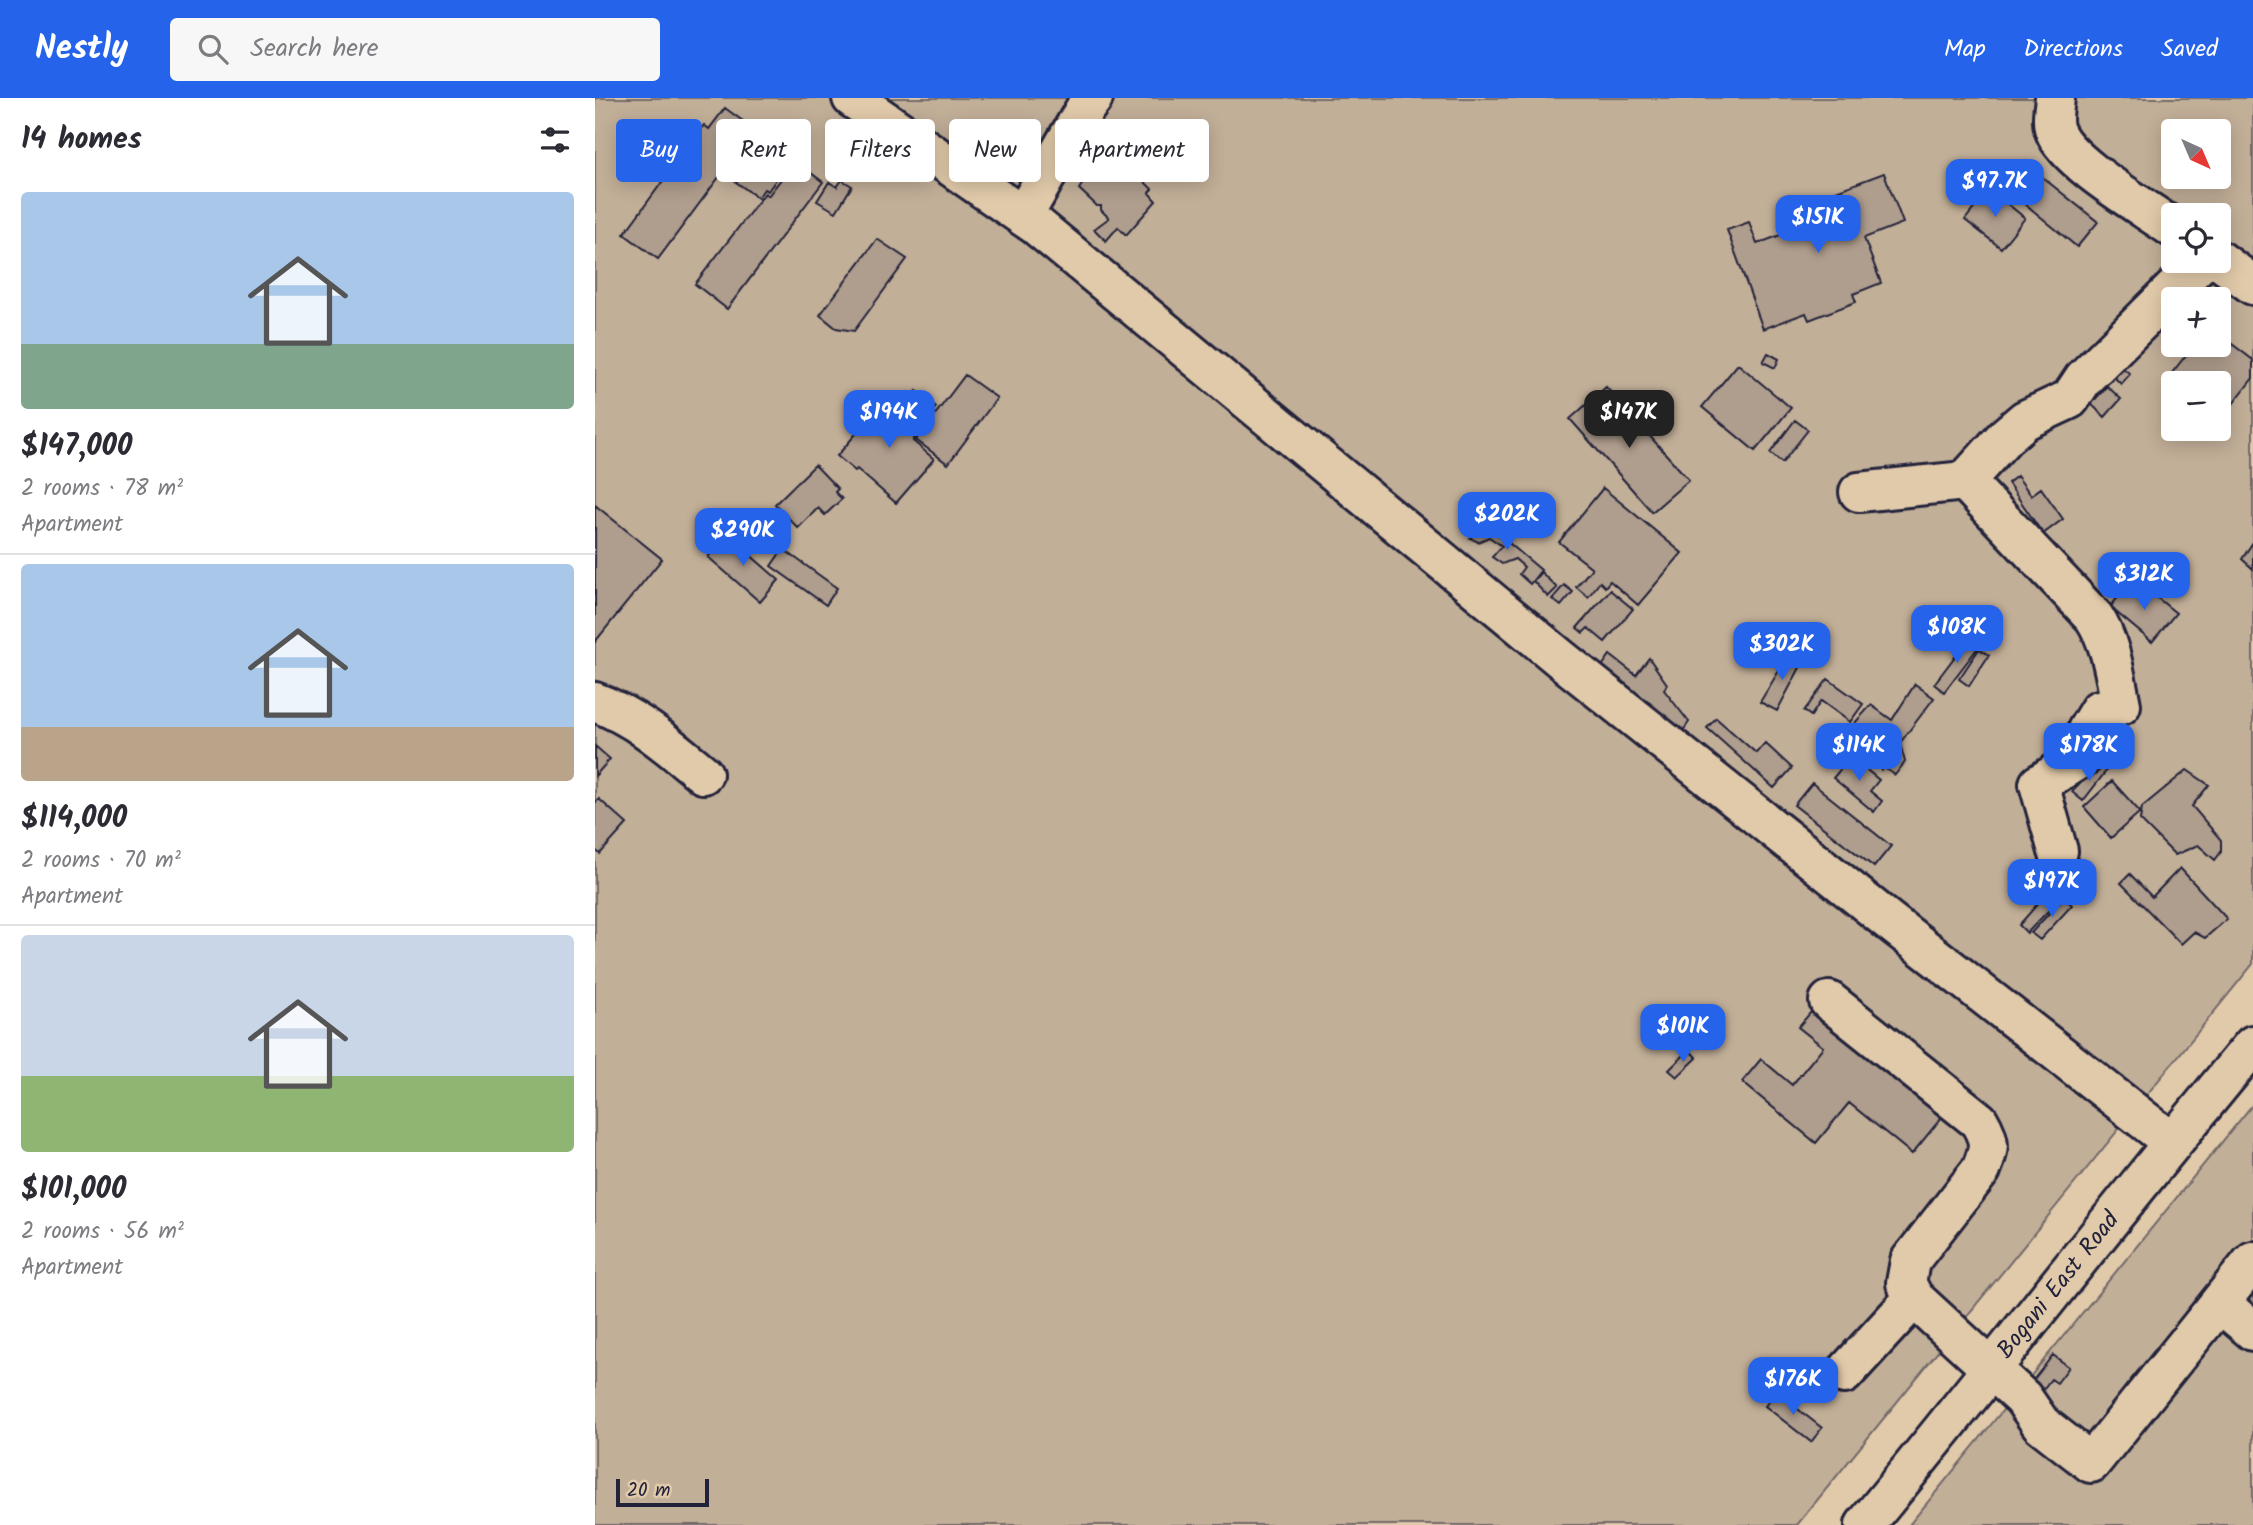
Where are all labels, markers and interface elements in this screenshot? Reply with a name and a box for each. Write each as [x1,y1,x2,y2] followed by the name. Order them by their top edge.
[170,18,660,81] search box
[35,23,128,76] text: Nestly
[250,28,378,70] text: Search here
[194,30,232,68] icon: search
[1944,30,1986,69] text: Map
[2024,30,2123,69] text: Directions
[2161,30,2218,69] text: Saved
[21,116,142,164] text: 14 homes
[616,119,702,182] chip: Buy
[716,119,811,182] chip: Rent
[825,119,935,182] chip: Filters
[949,119,1041,182] chip: New
[1055,119,1209,182] chip: Apartment
[2161,119,2231,189] north arrow
[2161,119,2231,441] map controls
[536,121,574,159] icon: filters
[1938,159,2052,219] pin: $97.7K
[1962,164,2028,200] text: $97.7K
[1769,195,1867,255] pin: $151K
[1792,200,1845,236] text: $151K
[2161,203,2231,273] button: locate
[235,238,361,364] icon: home
[2161,287,2231,357] button: +
[2161,371,2231,441] button: −
[840,390,938,450] pin: $194K
[1580,390,1678,450] pin: $147K
[860,395,918,431] text: $194K
[1600,395,1658,431] text: $147K
[21,423,132,471] text: $147,000
[21,471,183,507] text: 2 rooms · 78 m²
[1458,492,1556,552] pin: $202K
[1474,497,1540,533] text: $202K
[21,507,123,543] text: Apartment
[694,508,792,568] pin: $290K
[711,513,775,549] text: $290K
[2095,552,2193,612] pin: $312K
[2114,557,2174,593] text: $312K
[1908,606,2006,665] pin: $108K
[235,610,361,736] icon: home
[1927,610,1987,646] text: $108K
[1733,622,1831,682] pin: $302K
[1749,627,1815,663] text: $302K
[1810,724,1908,783] pin: $114K
[2040,724,2138,783] pin: $178K
[1832,728,1886,764] text: $114K
[2060,728,2118,764] text: $178K
[21,795,127,843] text: $114,000
[21,843,181,879] text: 2 rooms · 70 m²
[2003,860,2101,919] pin: $197K
[2024,864,2080,900] text: $197K
[21,879,123,915] text: Apartment
[235,981,361,1107] icon: home
[1634,1004,1732,1064] pin: $101K
[1656,1009,1710,1045] text: $101K
[21,1166,126,1214] text: $101,000
[1987,1202,2130,1368] street label: Bogani East Road
[21,1214,184,1250] text: 2 rooms · 56 m²
[21,1250,123,1286] text: Apartment
[1744,1358,1842,1417] pin: $176K
[1764,1362,1822,1398] text: $176K
[616,1476,709,1508] scale bar
[627,1476,670,1506] text: 20 m

